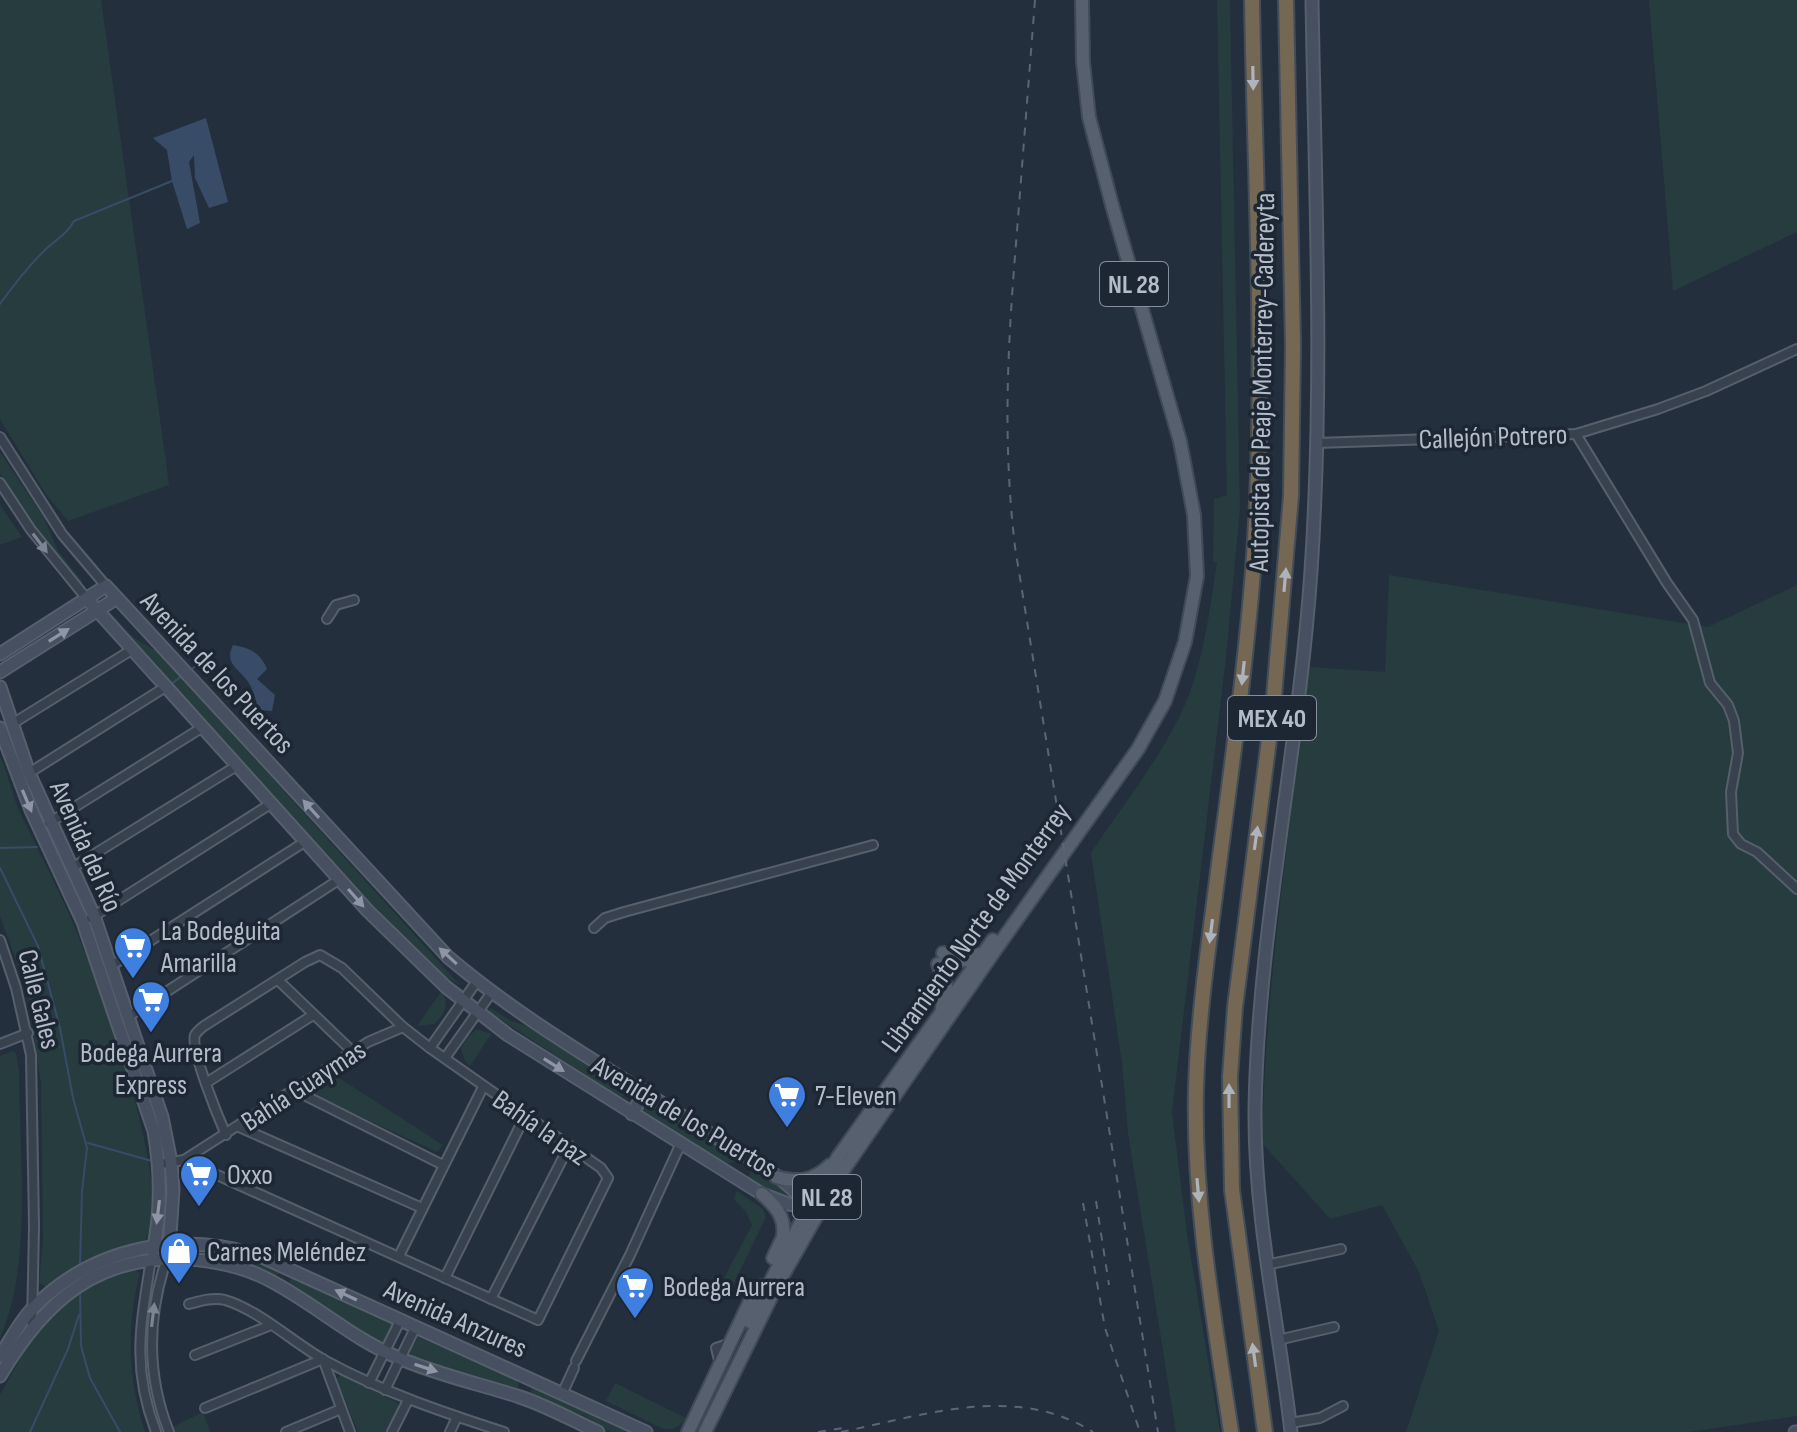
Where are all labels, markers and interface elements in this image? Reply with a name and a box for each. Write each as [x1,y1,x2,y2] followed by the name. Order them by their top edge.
[1247,66,1259,91] one-way arrow
[1243,192,1282,573] street label: Autopista de Peaje Monterrey-Cadereyta
[1100,262,1168,306] road number: NL 28
[1418,418,1568,457] street label: Callejón Potrero
[32,533,48,553] one-way arrow
[1279,567,1292,592] one-way arrow
[133,584,300,761] street label: Avenida de los Puertos
[48,629,70,643] one-way arrow
[1236,661,1249,686] one-way arrow
[1228,696,1316,740] road number: MEX 40
[42,775,129,917] street label: Avenida del Río
[21,789,34,813] one-way arrow
[875,797,1078,1059] street label: Libramiento Norte de Monterrey
[303,800,321,819] one-way arrow
[1250,825,1263,850] one-way arrow
[347,888,365,907] one-way arrow
[160,915,281,980] place label: La Bodeguita Amarilla
[1204,919,1217,944] one-way arrow
[112,925,154,980] supermarket icon: La Bodeguita Amarilla
[10,946,67,1052] street label: Calle Gales
[439,948,458,966] one-way arrow
[130,979,172,1034] supermarket icon: Bodega Aurrera Express
[235,1034,372,1139] street label: Bahía Guaymas
[80,1037,222,1102] place label: Bodega Aurrera Express
[585,1049,783,1185] street label: Avenida de los Puertos
[544,1057,565,1072] one-way arrow
[766,1074,808,1129] supermarket icon: 7-Eleven
[815,1080,897,1113] place label: 7-Eleven
[1223,1083,1236,1108] one-way arrow
[486,1084,594,1173] street label: Bahía la paz
[178,1153,220,1208] supermarket icon: Oxxo
[227,1159,273,1192] place label: Oxxo
[793,1175,861,1219] road number: NL 28
[1192,1178,1205,1203] one-way arrow
[152,1200,165,1225] one-way arrow
[158,1230,200,1285] shop icon: Carnes Meléndez
[207,1236,366,1269] place label: Carnes Meléndez
[614,1265,656,1320] supermarket icon: Bodega Aurrera
[663,1271,805,1304] place label: Bodega Aurrera
[378,1273,532,1366] street label: Avenida Anzures
[334,1288,357,1302] one-way arrow
[147,1302,160,1327] one-way arrow
[1247,1342,1260,1367] one-way arrow
[414,1362,438,1374] one-way arrow

